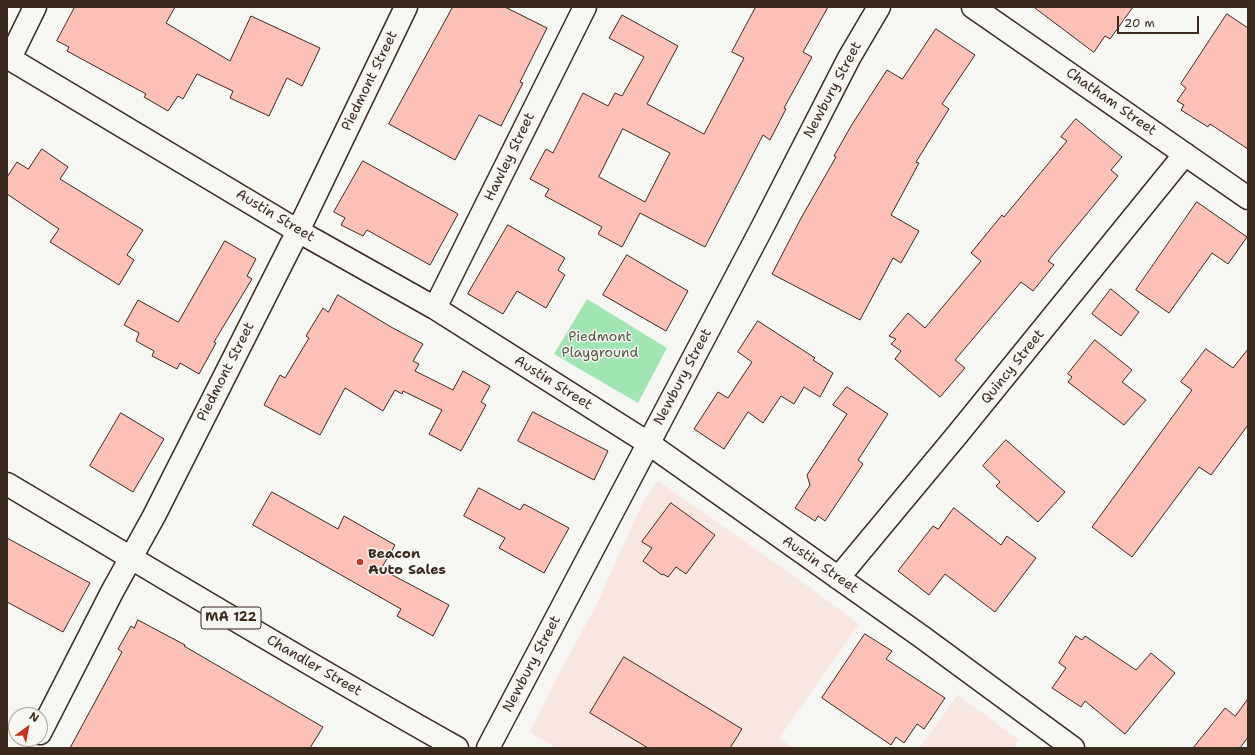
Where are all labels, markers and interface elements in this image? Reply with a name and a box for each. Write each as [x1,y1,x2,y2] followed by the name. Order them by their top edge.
[1119,8,1201,34] scale bar
[1124,15,1155,31] text: 20 m
[338,28,402,134] street label: Piedmont Street
[800,39,866,141] street label: Newbury Street
[1063,65,1159,139] street label: Chatham Street
[481,110,539,204] street label: Hawley Street
[233,186,317,246] street label: Austin Street
[194,319,258,425] street label: Piedmont Street
[650,326,716,428] street label: Newbury Street
[978,326,1048,408] street label: Quincy Street
[562,329,638,362] park label: Piedmont Playground
[511,352,595,414] street label: Austin Street
[779,533,861,597] street label: Austin Street
[368,546,446,578] place label: Beacon Auto Sales
[355,557,365,567] marker: Beacon Auto Sales
[201,607,261,629] road number: MA 122
[499,613,565,715] street label: Newbury Street
[263,632,365,700] street label: Chandler Street
[8,707,48,747] north arrow
[26,709,42,726] text: N

